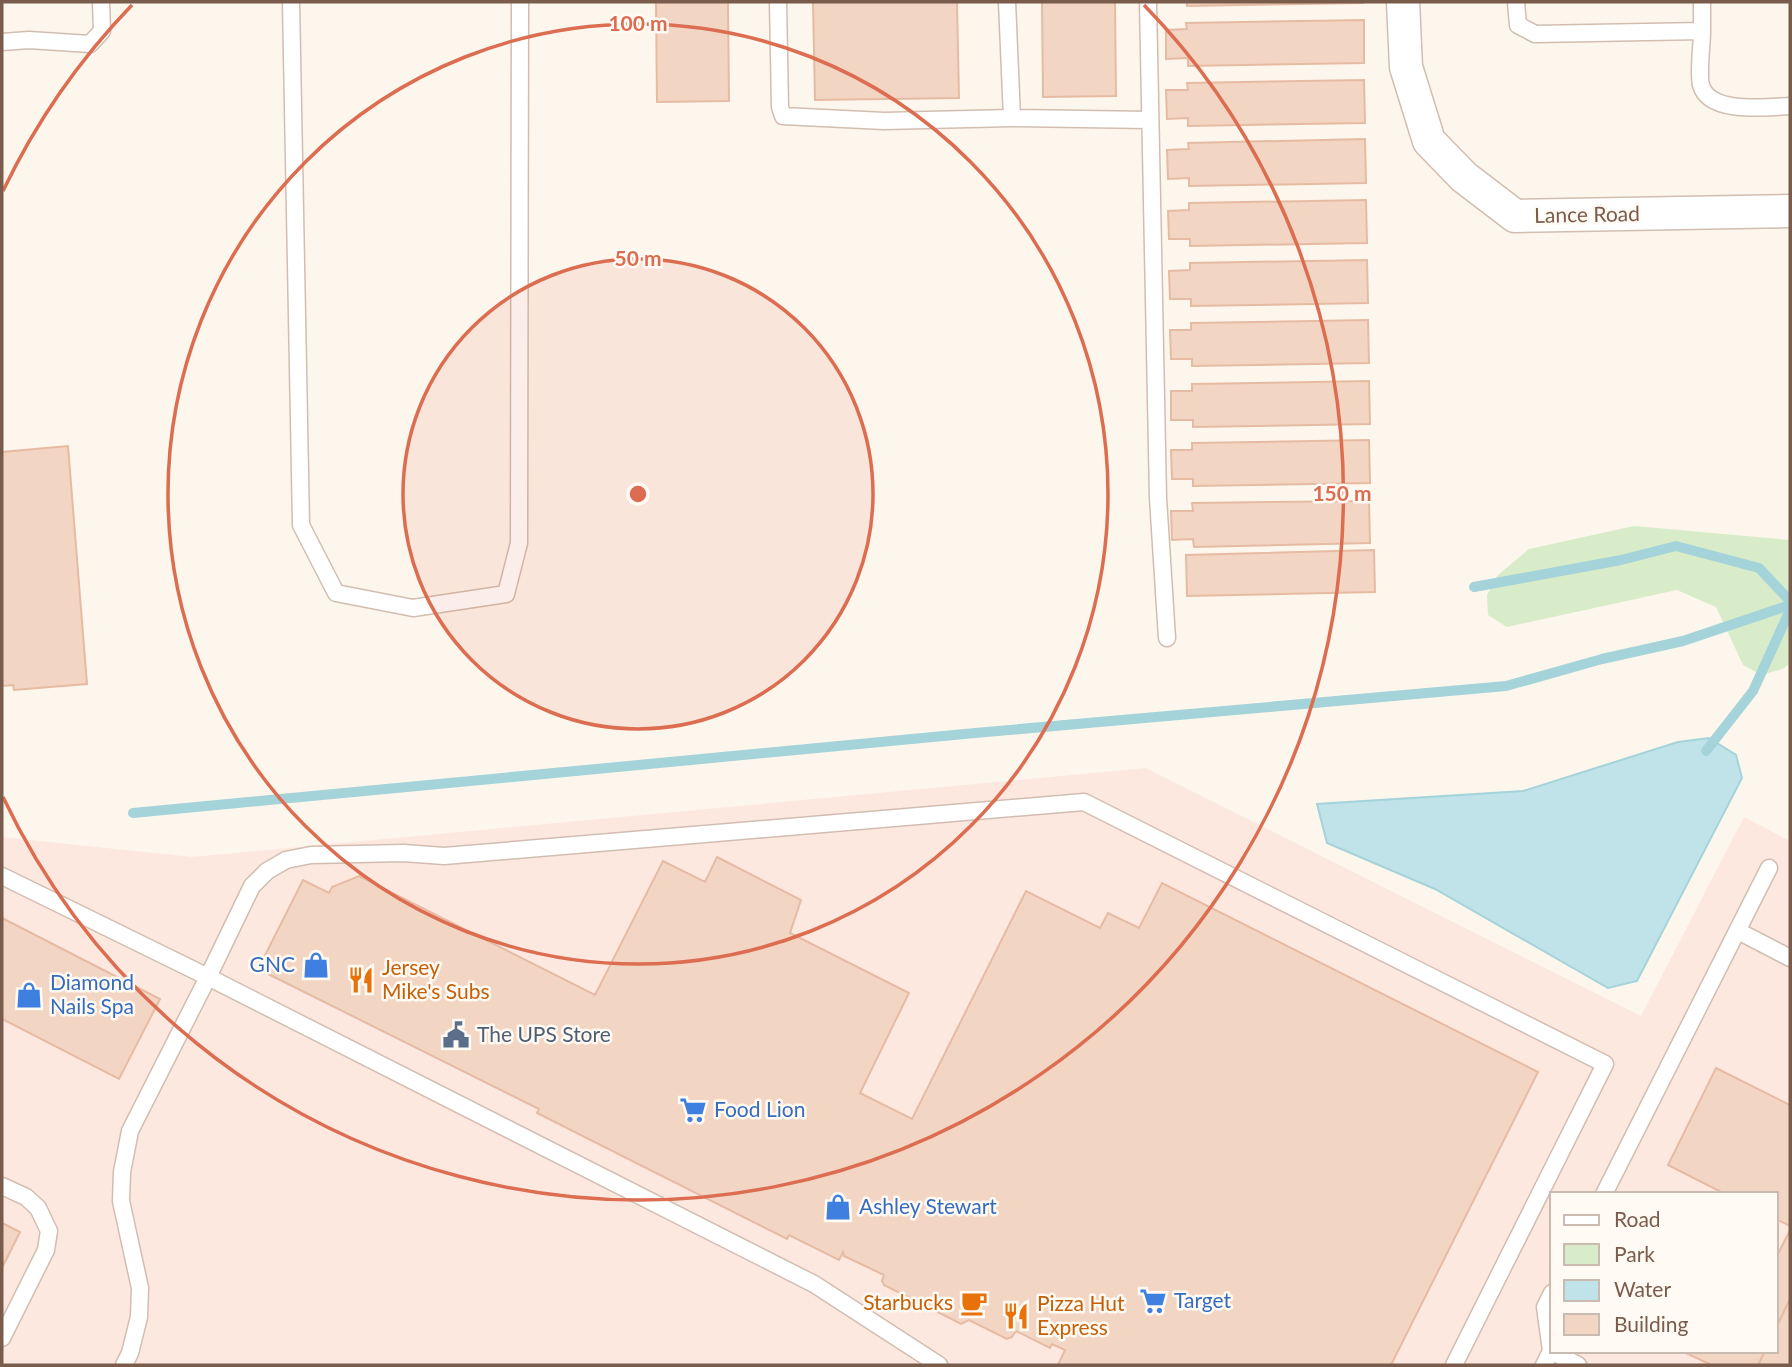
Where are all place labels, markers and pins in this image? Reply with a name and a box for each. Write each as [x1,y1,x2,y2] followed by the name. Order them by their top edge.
[626,482,650,506] centre of rings
[301,950,331,980] shop icon: GNC
[250,951,295,976] place label: GNC
[382,954,490,1003] place label: Jersey Mike's Subs
[346,965,376,995] restaurant icon: Jersey Mike's Subs
[50,969,134,1018] place label: Diamond Nails Spa
[14,980,44,1010] shop icon: Diamond Nails Spa
[441,1020,471,1050] public building icon: The UPS Store
[477,1021,611,1046] place label: The UPS Store
[678,1095,708,1125] supermarket icon: Food Lion
[714,1096,805,1121] place label: Food Lion
[823,1192,853,1222] shop icon: Ashley Stewart
[859,1193,997,1218] place label: Ashley Stewart
[1138,1286,1168,1316] supermarket icon: Target
[1174,1287,1232,1312] place label: Target
[959,1288,989,1318] cafe icon: Starbucks
[863,1289,953,1314] place label: Starbucks
[1037,1290,1125,1339] place label: Pizza Hut Express
[1001,1301,1031,1331] restaurant icon: Pizza Hut Express

